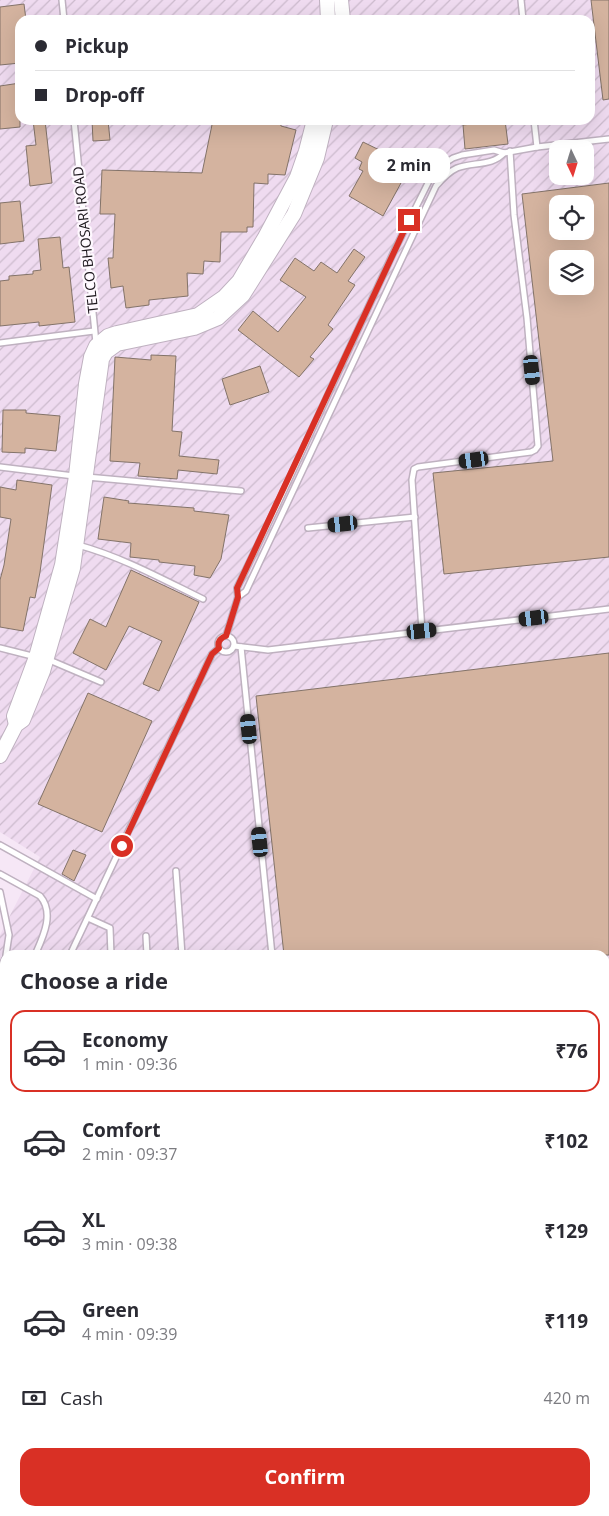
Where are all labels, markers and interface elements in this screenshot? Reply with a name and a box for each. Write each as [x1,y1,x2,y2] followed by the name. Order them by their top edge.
[65,33,129,59] text: Pickup
[65,82,144,108] text: Drop-off
[549,140,594,185] north arrow
[549,140,594,295] map controls
[368,148,450,182] callout: 2 min
[387,154,431,176] text: 2 min
[68,166,102,314] street label: TELCO BHOSARI ROAD
[549,195,594,240] button: locate
[398,209,420,231] route end
[549,250,594,295] button: layers
[522,354,541,386] car
[458,450,489,470] car
[327,515,358,533] car
[518,609,549,627] car
[406,622,437,640] car
[239,713,258,745] car
[250,826,269,858] car
[111,835,133,857] route start
[20,965,168,995] text: Choose a ride
[82,1027,168,1053] text: Economy
[22,1029,67,1074] icon: car
[555,1038,588,1064] text: ₹76
[82,1053,177,1075] text: 1 min · 09:36
[82,1117,161,1143] text: Comfort
[22,1119,67,1164] icon: car
[545,1128,588,1154] text: ₹102
[82,1143,177,1165] text: 2 min · 09:37
[82,1207,105,1233] text: XL
[22,1209,67,1254] icon: car
[545,1218,588,1244] text: ₹129
[82,1233,177,1255] text: 3 min · 09:38
[82,1297,139,1323] text: Green
[22,1299,67,1344] icon: car
[545,1308,588,1334] text: ₹119
[82,1323,177,1345] text: 4 min · 09:39
[20,1384,48,1412] icon: cash
[60,1385,103,1411] text: Cash
[544,1387,590,1409] text: 420 m
[20,1448,590,1506] button: Confirm

